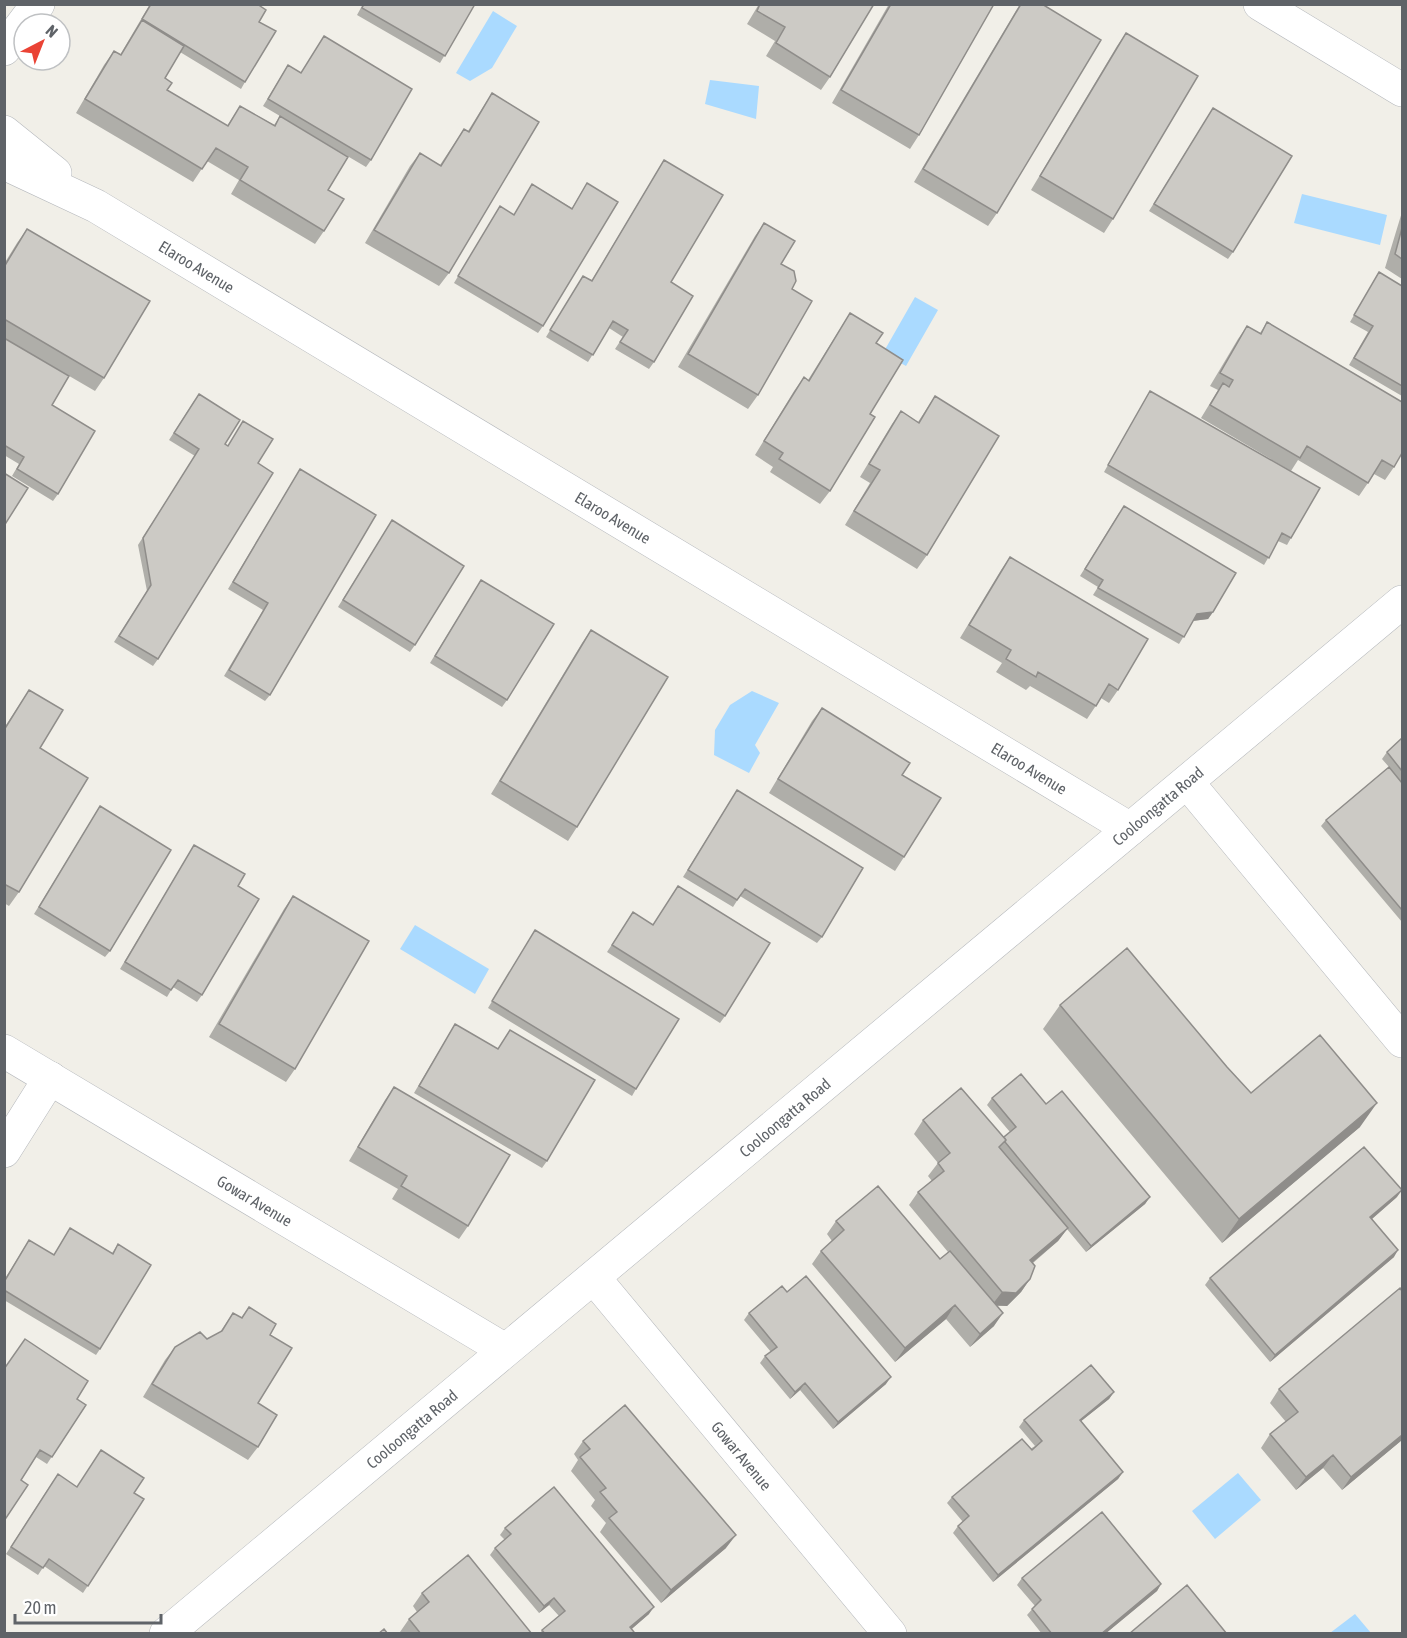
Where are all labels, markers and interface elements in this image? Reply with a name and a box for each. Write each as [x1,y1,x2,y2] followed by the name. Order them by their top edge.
[12,12,72,72] north arrow
[43,21,62,41] text: N
[156,237,238,296] street label: Elaroo Avenue
[572,488,654,547] street label: Elaroo Avenue
[988,739,1070,798] street label: Elaroo Avenue
[1109,763,1207,849] street label: Cooloongatta Road
[736,1074,834,1160] street label: Cooloongatta Road
[214,1171,295,1230] street label: Gowar Avenue
[363,1386,461,1472] street label: Cooloongatta Road
[708,1418,775,1494] street label: Gowar Avenue
[15,1587,160,1625] scale bar
[24,1597,56,1618] text: 20 m

